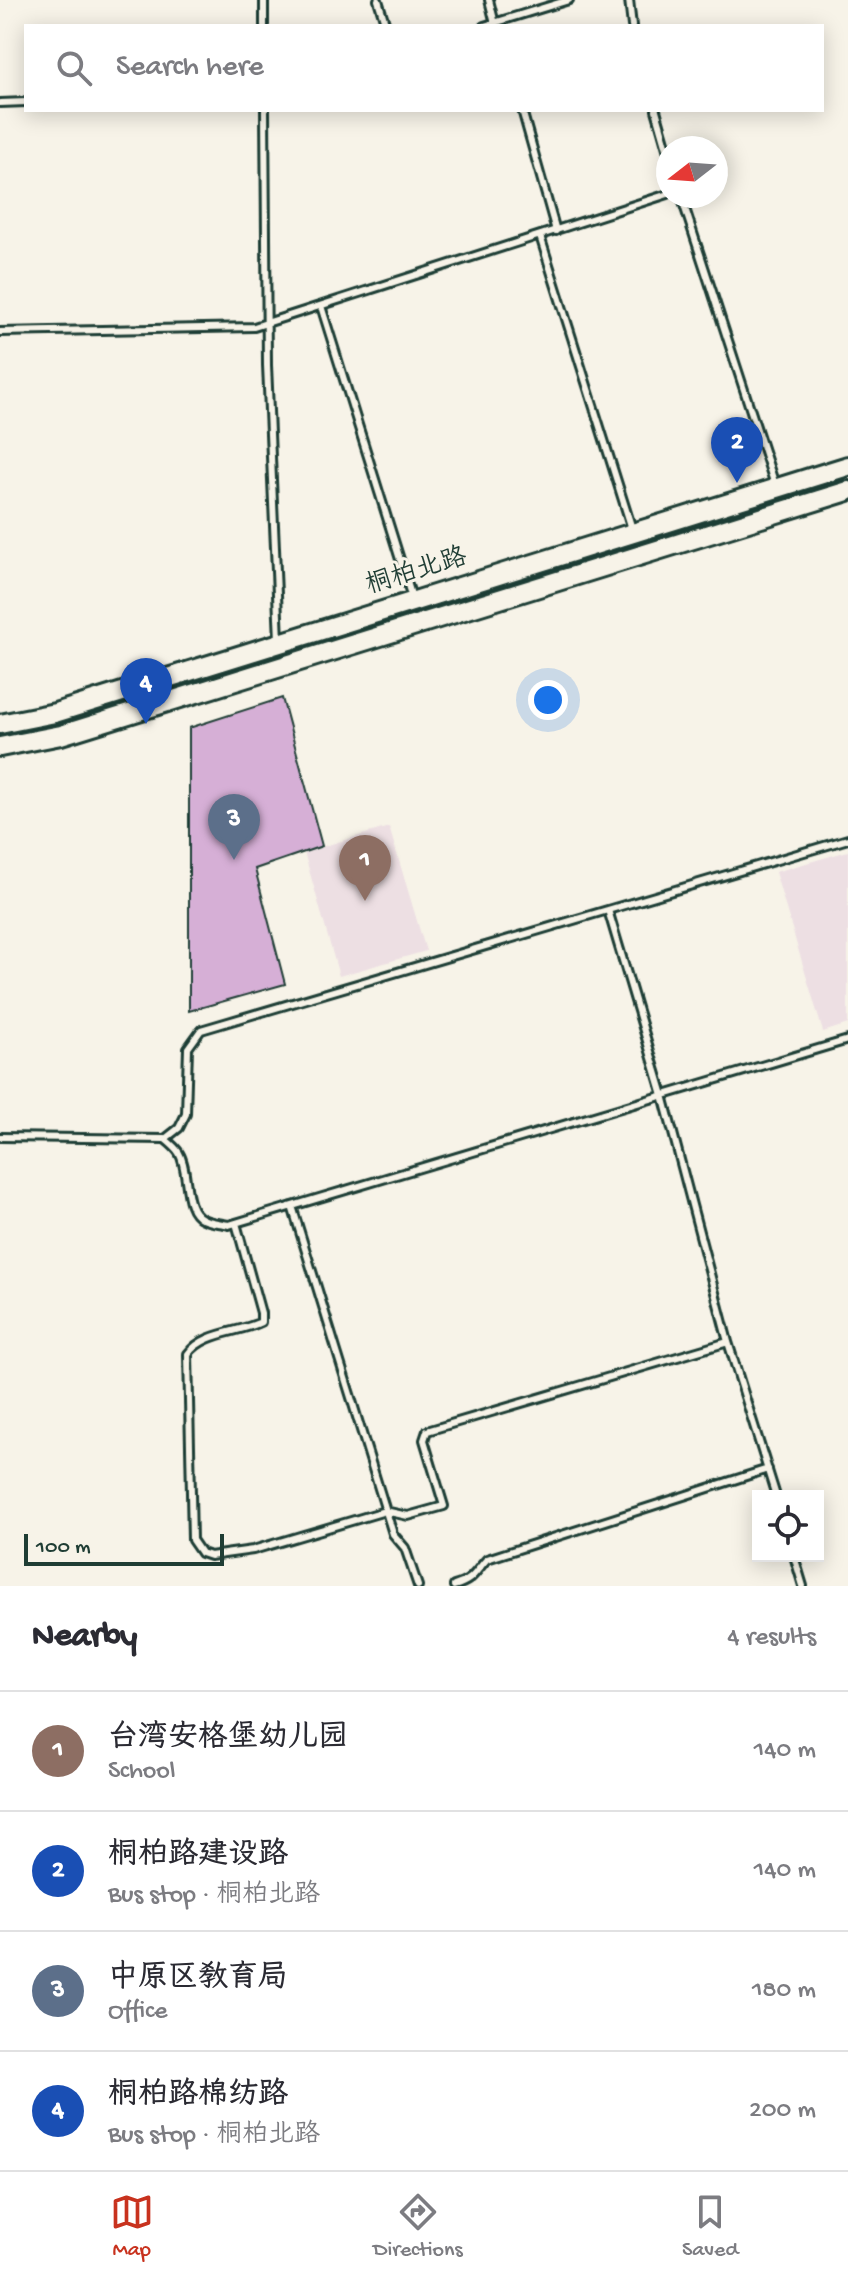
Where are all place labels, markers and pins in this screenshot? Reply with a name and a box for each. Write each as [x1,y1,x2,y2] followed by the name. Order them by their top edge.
[711,417,763,483] pin: 2
[120,658,172,724] pin: 4
[208,794,260,860] pin: 3
[339,835,391,901] pin: 1

